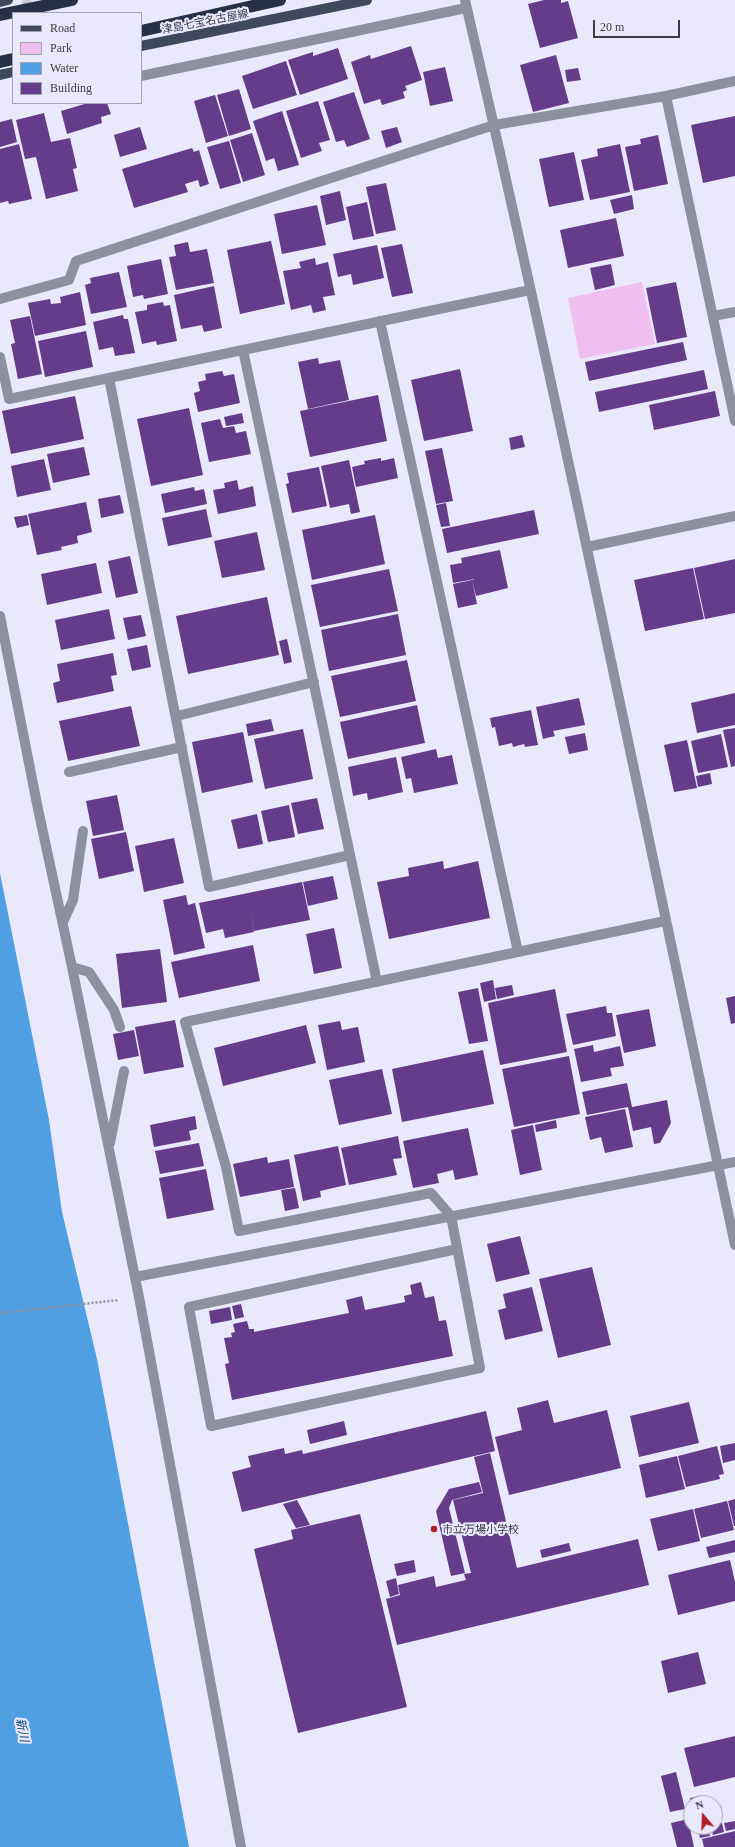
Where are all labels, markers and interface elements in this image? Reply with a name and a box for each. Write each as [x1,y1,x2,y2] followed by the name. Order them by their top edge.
[161,6,249,36] street label: 津島七宝名古屋線
[12,12,142,104] legend
[595,12,682,38] scale bar
[600,20,624,34] text: 20 m
[50,21,75,35] text: Road
[50,41,72,55] text: Park
[50,61,78,75] text: Water
[50,81,92,95] text: Building
[442,1522,519,1536] place label: 市立万場小学校
[429,1524,439,1534] marker: 市立万場小学校
[14,1717,32,1743] water label: 新川
[683,1795,723,1835] north arrow
[694,1798,705,1812] text: N

